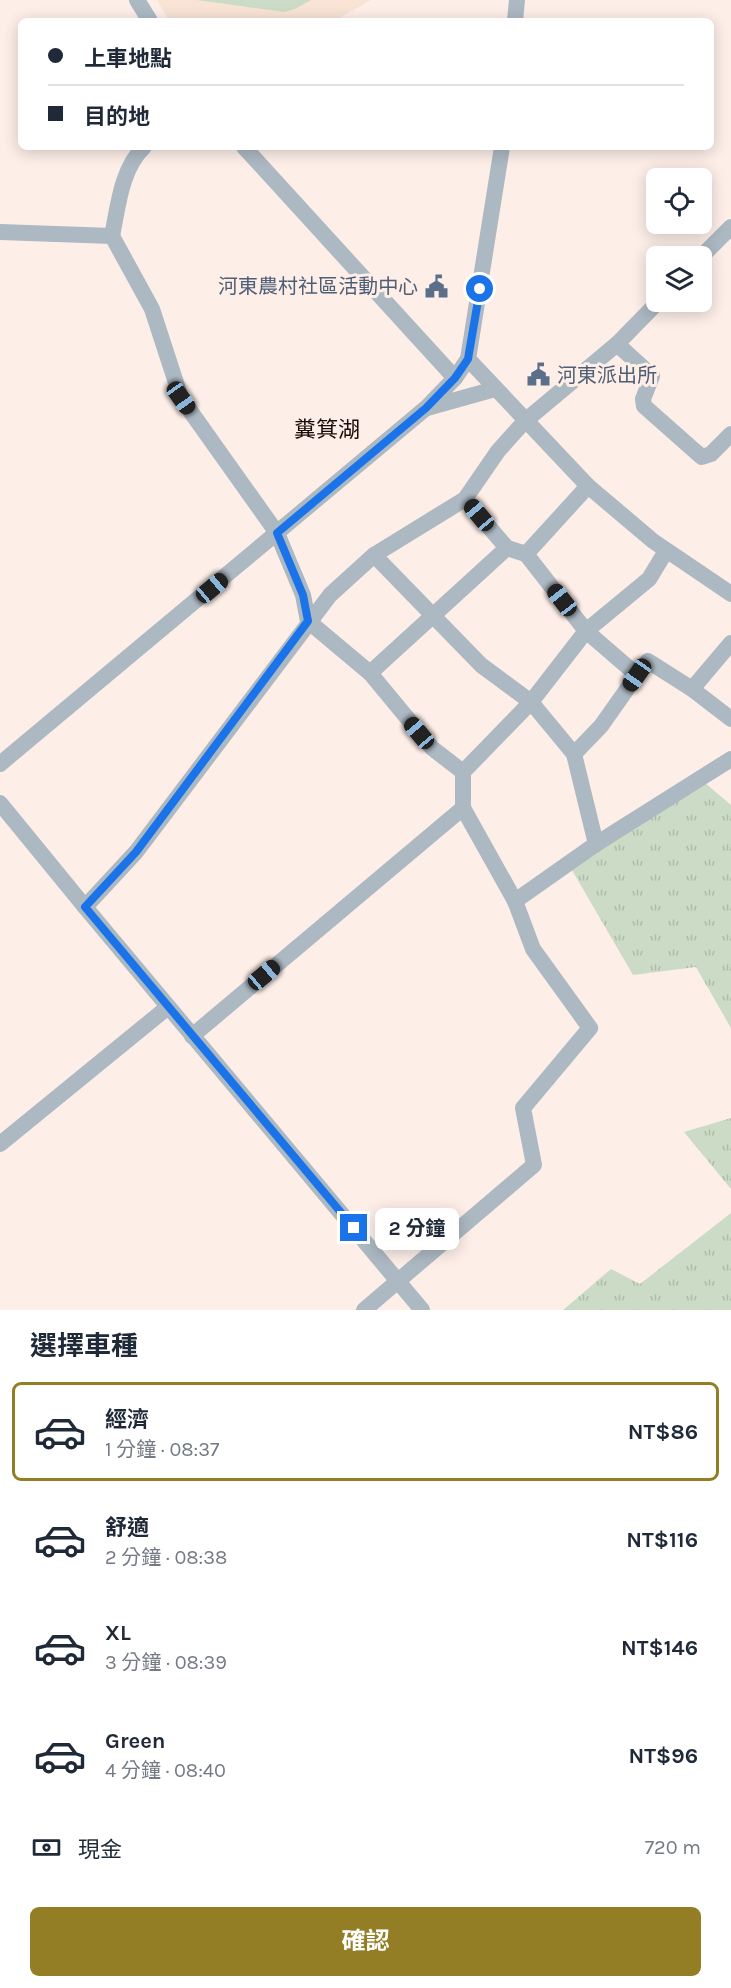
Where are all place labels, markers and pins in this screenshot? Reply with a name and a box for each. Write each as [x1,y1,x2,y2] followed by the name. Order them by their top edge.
[423,273,449,299] public building icon: 河東農村社區活動中心
[218,275,418,298] place label: 河東農村社區活動中心
[526,362,552,388] public building icon: 河東派出所
[557,364,657,387] place label: 河東派出所

